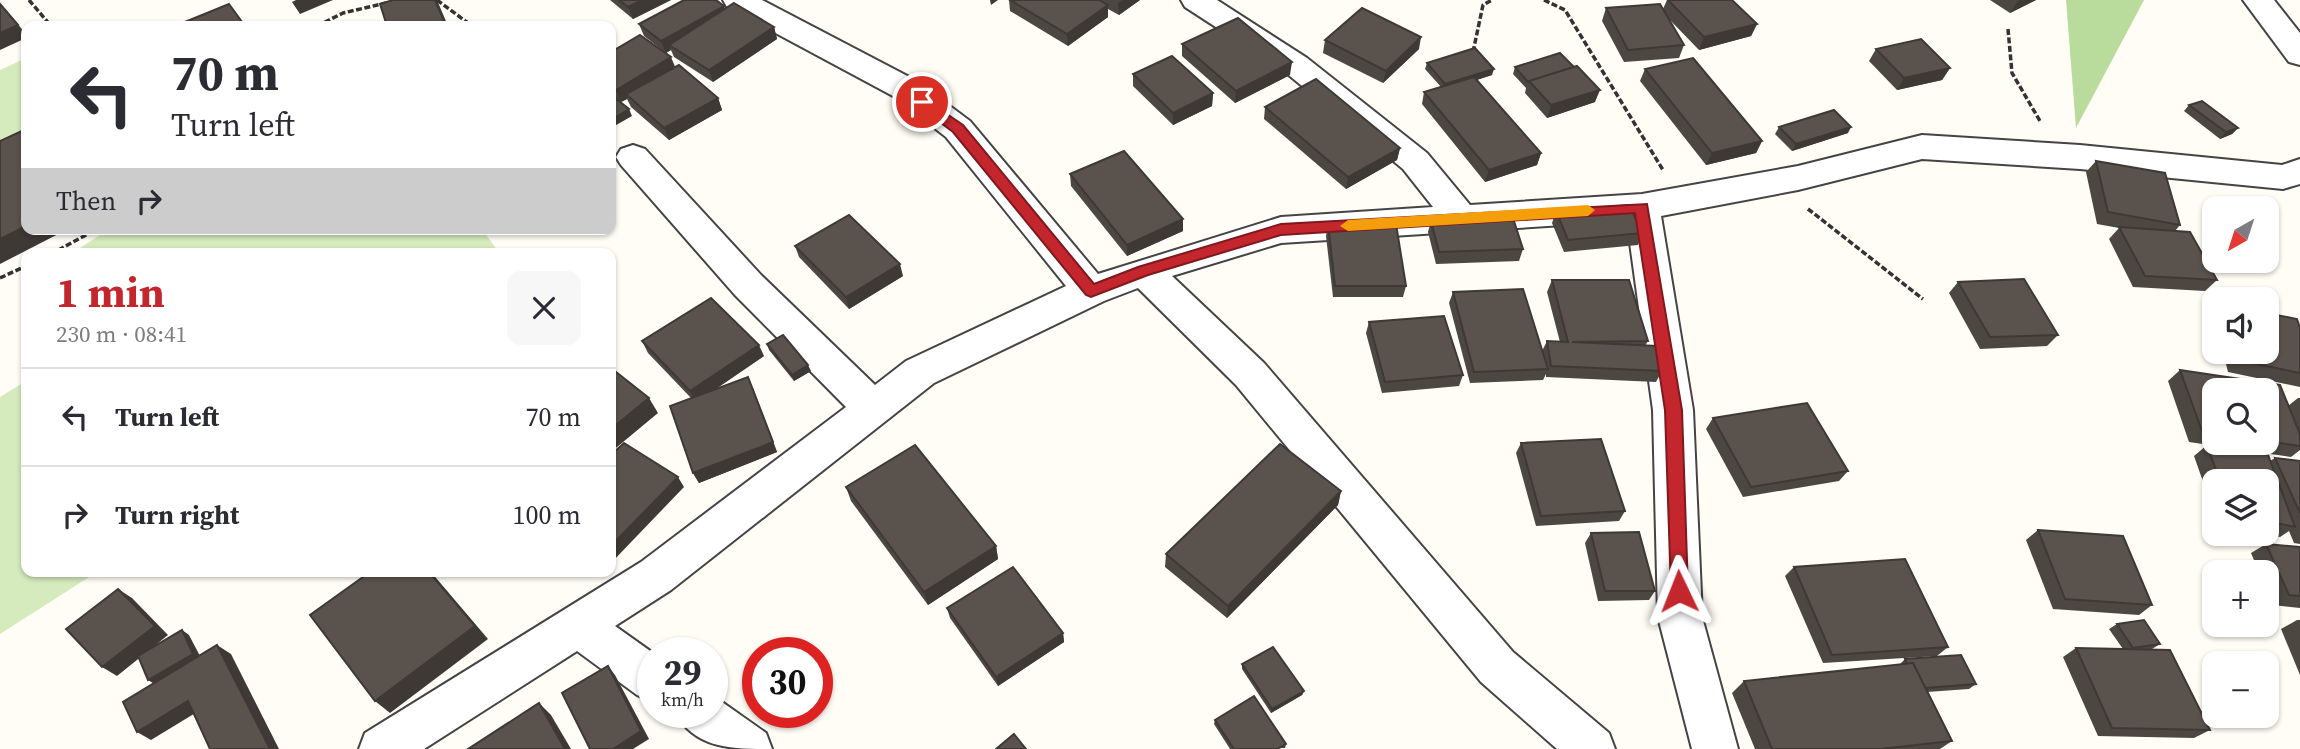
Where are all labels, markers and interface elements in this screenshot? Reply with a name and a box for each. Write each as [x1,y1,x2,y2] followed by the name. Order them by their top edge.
[171,39,279,106] text: 70 m
[56,49,147,140] icon: left
[892,72,952,132] pin
[903,83,941,121] icon: arrive
[171,103,295,147] text: Turn left
[130,182,168,220] icon: right
[56,183,116,219] text: Then
[2202,196,2278,273] north arrow
[2202,196,2279,728] map controls
[56,263,165,321] text: 1 min
[507,271,581,345] button: close
[2202,287,2279,364] button: sound
[56,318,187,350] text: 230 m · 08:41
[2202,378,2279,455] button: search
[56,398,94,436] icon: left
[115,399,219,435] text: Turn left
[526,399,581,435] text: 70 m
[2202,469,2279,546] button: layers
[56,496,94,534] icon: right
[115,497,239,533] text: Turn right
[513,497,581,533] text: 100 m
[1642,554,1716,628] position arrow
[2202,560,2279,637] button: +
[742,637,833,728] speed limit sign: 30
[664,649,701,697] text: 29
[2202,651,2279,728] button: −
[661,687,704,712] text: km/h

